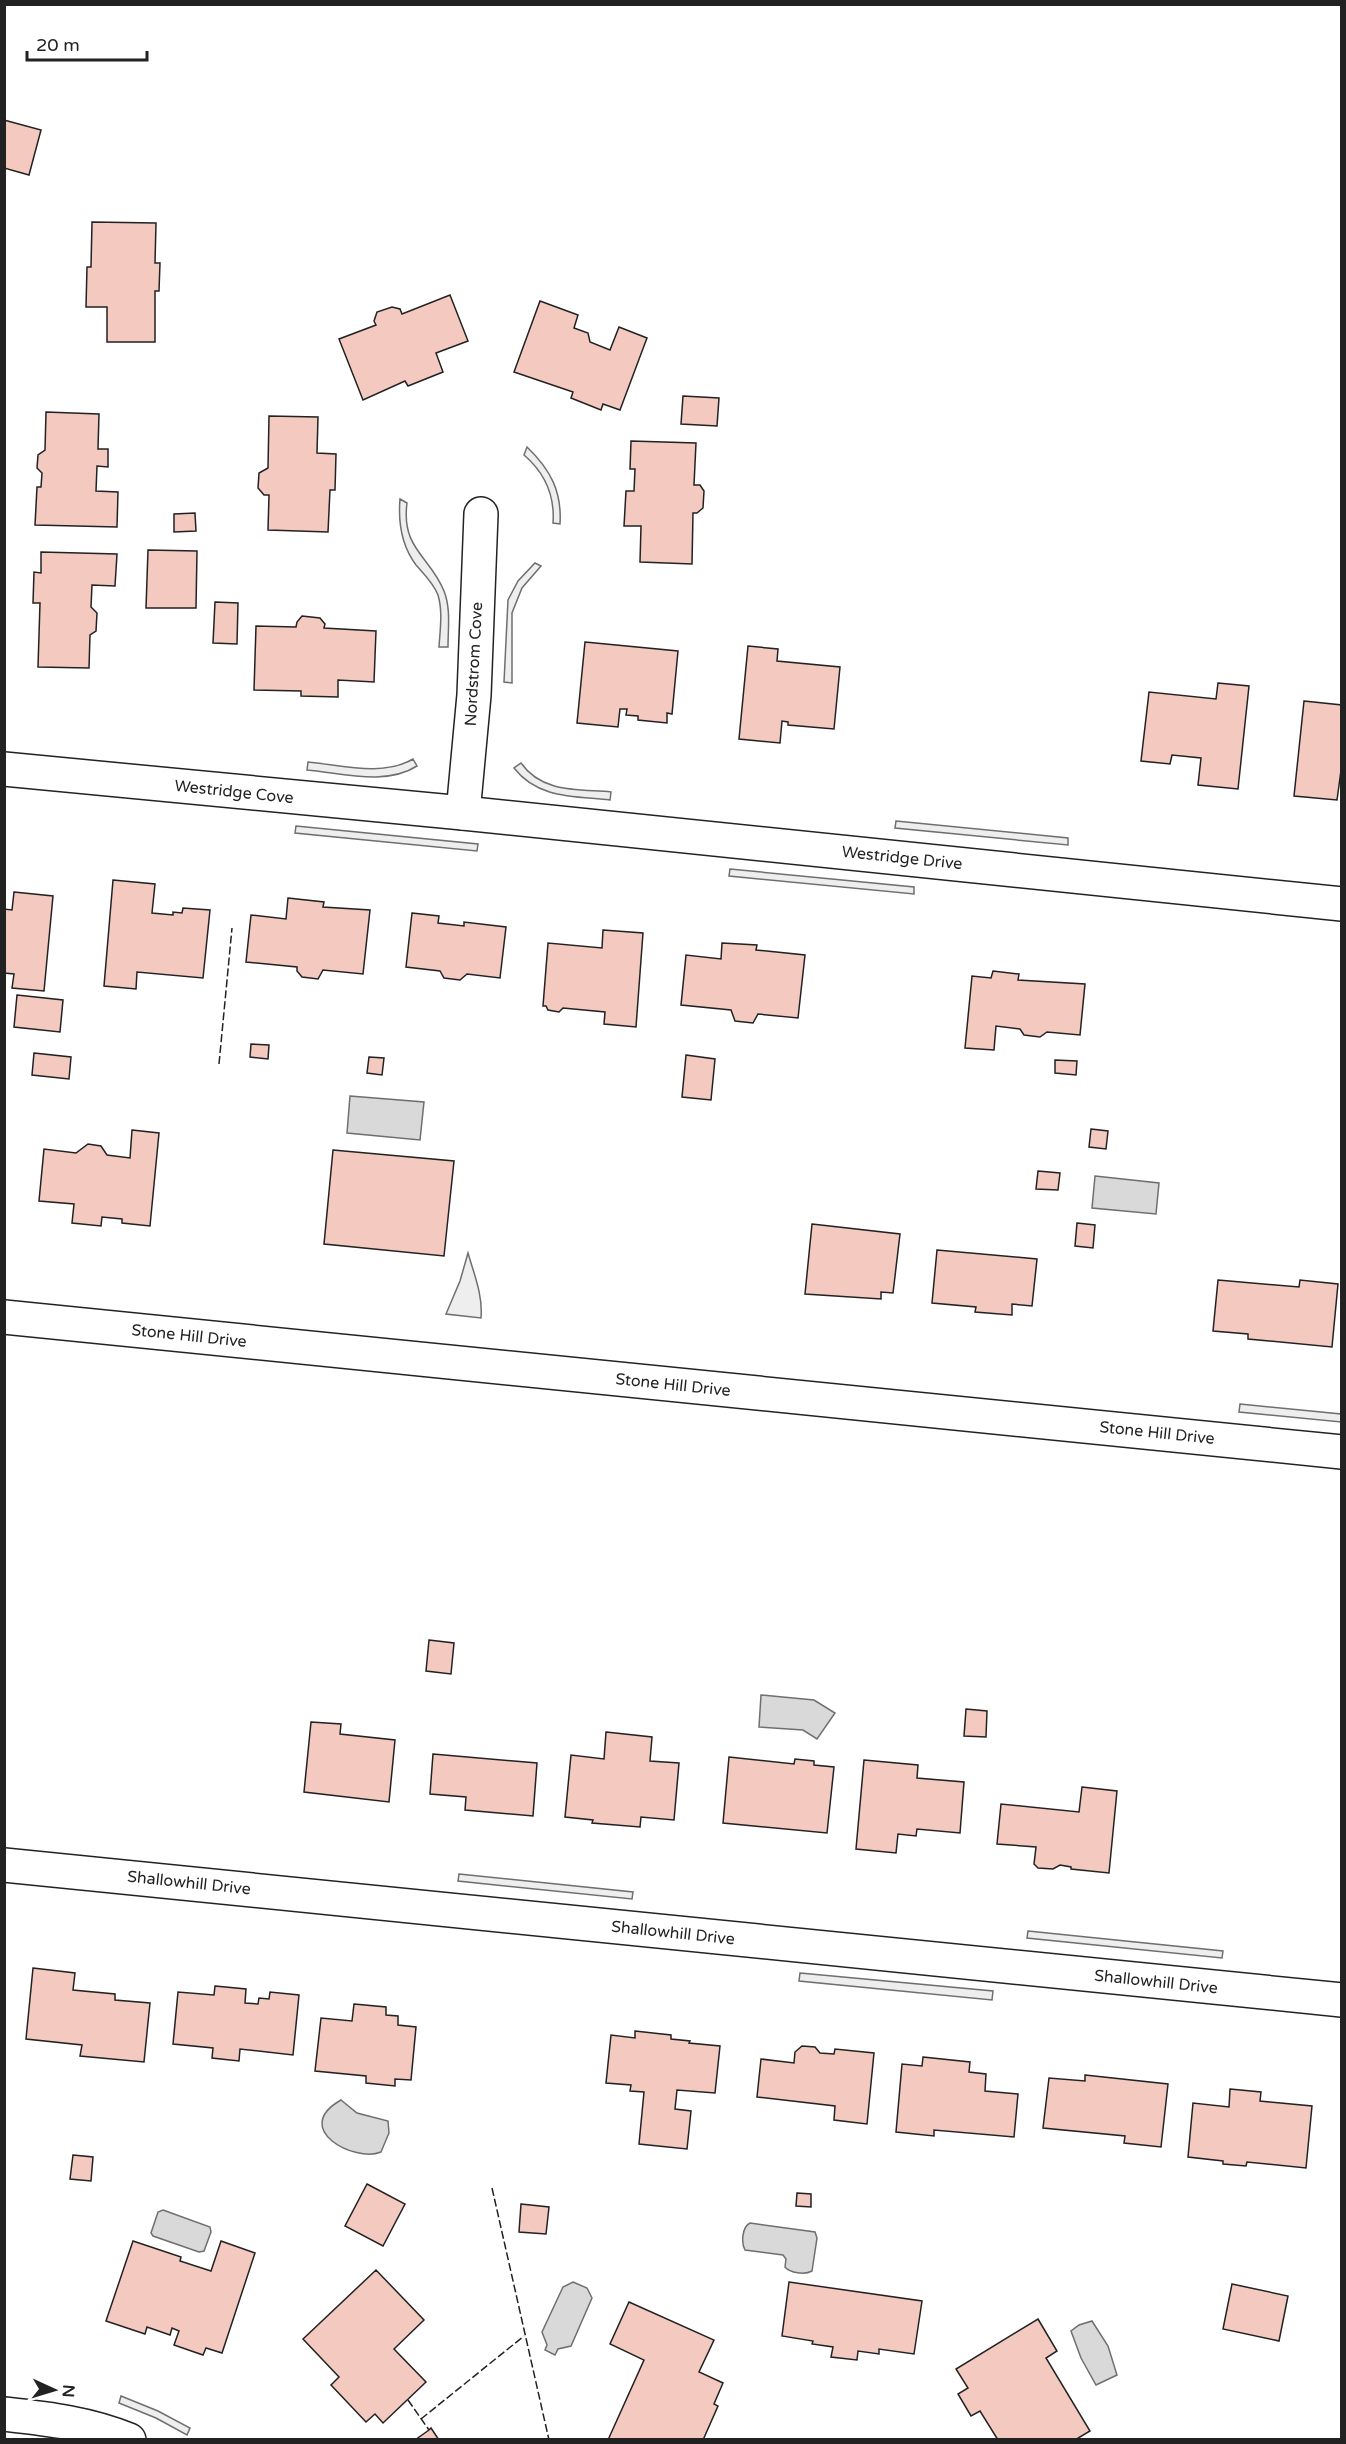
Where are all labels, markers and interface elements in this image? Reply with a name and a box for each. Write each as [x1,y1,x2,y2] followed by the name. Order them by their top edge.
[27,24,147,62] scale bar
[36,34,80,56] text: 20 m
[461,601,487,727] street label: Nordstrom Cove
[173,776,295,808] street label: Westridge Cove
[841,842,963,874] street label: Westridge Drive
[130,1320,248,1352] street label: Stone Hill Drive
[614,1369,732,1401] street label: Stone Hill Drive
[1098,1417,1216,1449] street label: Stone Hill Drive
[126,1867,252,1899] street label: Shallowhill Drive
[610,1917,736,1949] street label: Shallowhill Drive
[1093,1966,1219,1998] street label: Shallowhill Drive
[24,2360,84,2420] north arrow
[58,2384,78,2398] text: N

